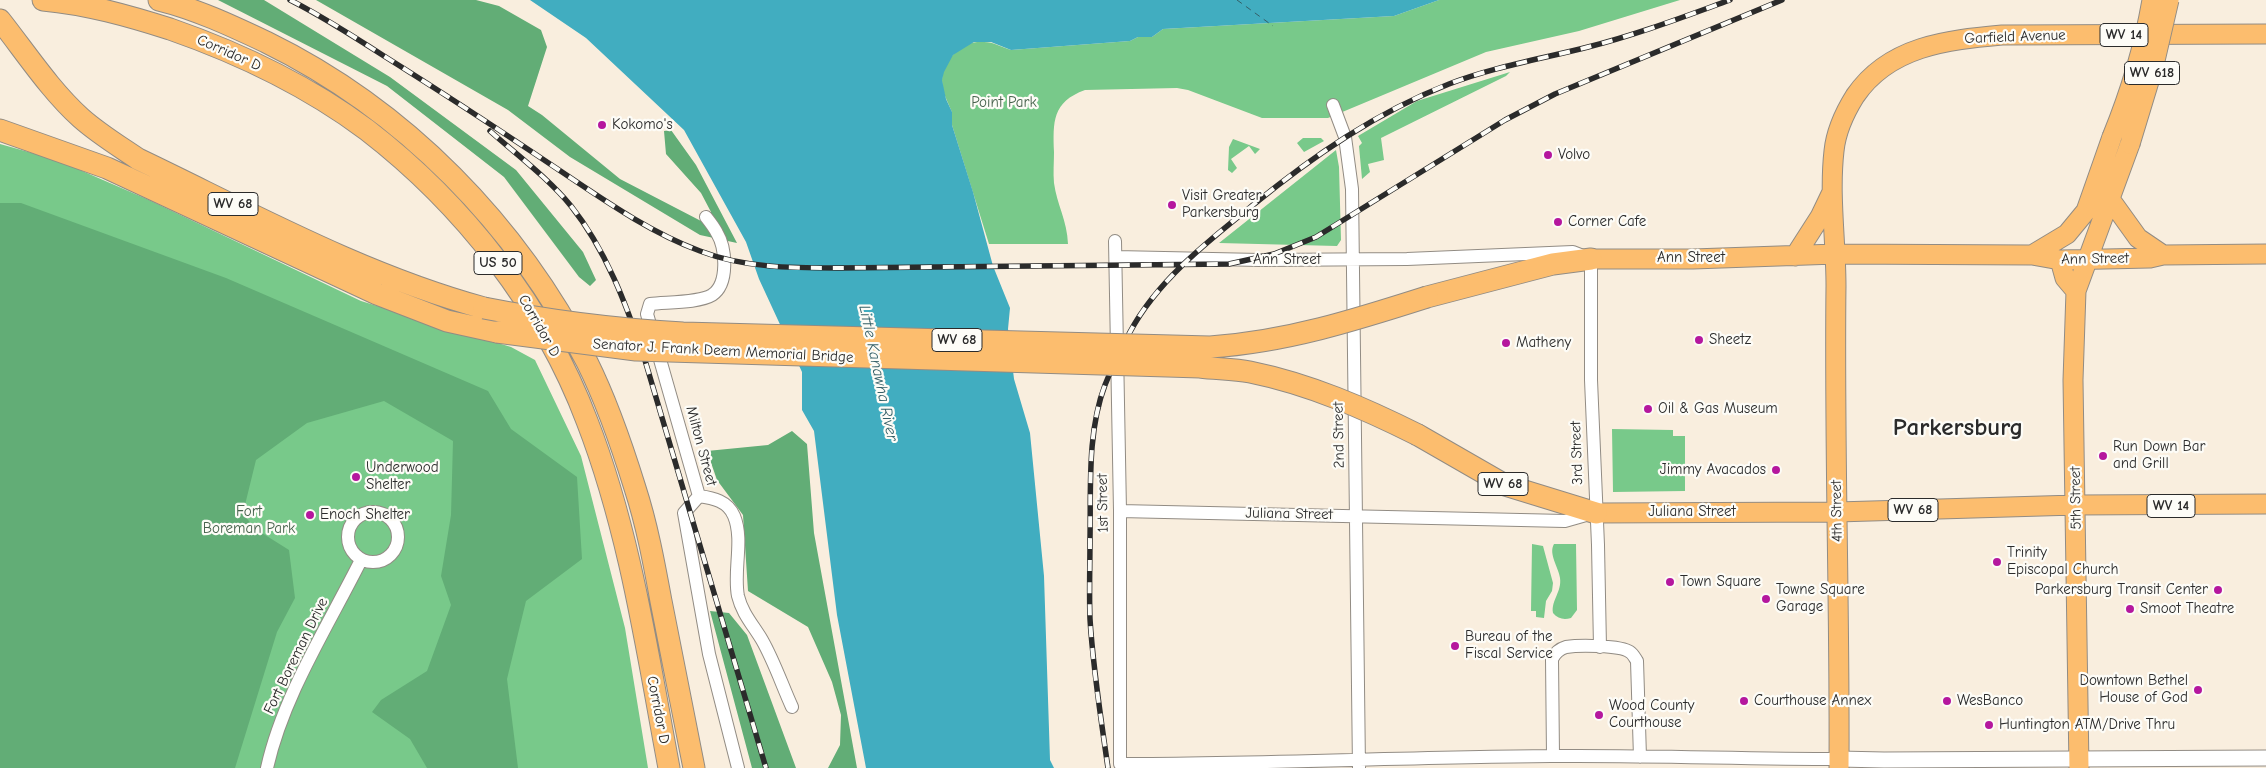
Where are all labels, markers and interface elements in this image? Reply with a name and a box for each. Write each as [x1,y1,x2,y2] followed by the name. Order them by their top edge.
[2100,24,2148,46] road number: WV 14
[1964,26,2066,48] street label: Garfield Avenue
[194,31,264,75] street label: Corridor D
[2124,62,2180,84] road number: WV 618
[971,94,1037,112] park label: Point Park
[612,116,673,134] place label: Kokomo's
[596,119,608,131] marker: Kokomo's
[1558,146,1590,164] place label: Volvo
[1542,149,1554,161] marker: Volvo
[1182,187,1261,222] place label: Visit Greater Parkersburg
[208,192,258,215] road number: WV 68
[1166,199,1178,211] marker: Visit Greater Parkersburg
[1568,213,1646,231] place label: Corner Cafe
[1552,216,1564,228] marker: Corner Cafe
[1657,249,1725,267] street label: Ann Street
[2061,249,2129,269] street label: Ann Street
[1253,251,1321,269] street label: Ann Street
[474,252,522,274] road number: US 50
[514,292,564,360] street label: Corridor D
[854,303,902,443] water label: Little Kanawha River
[932,328,982,352] road number: WV 68
[1709,331,1751,349] place label: Sheetz
[1516,334,1571,352] place label: Matheny
[1693,334,1705,346] marker: Sheetz
[592,335,854,367] street label: Senator J. Frank Deem Memorial Bridge
[1500,337,1512,349] marker: Matheny
[1658,400,1778,418] place label: Oil & Gas Museum
[1329,402,1349,468] street label: 2nd Street
[1642,403,1654,415] marker: Oil & Gas Museum
[682,404,720,488] street label: Milton Street
[1893,413,2023,443] district label: Parkersburg
[1567,421,1587,485] street label: 3rd Street
[2113,438,2205,473] place label: Run Down Bar and Grill
[2097,450,2109,462] marker: Run Down Bar and Grill
[366,459,439,494] place label: Underwood Shelter
[1660,461,1766,479] place label: Jimmy Avacados
[1770,464,1782,476] marker: Jimmy Avacados
[2066,466,2086,530] street label: 5th Street
[350,471,362,483] marker: Underwood Shelter
[1478,472,1528,496] road number: WV 68
[1093,473,1113,533] street label: 1st Street
[1827,480,1847,542] street label: 4th Street
[2147,494,2195,518] road number: WV 14
[1888,498,1938,522] road number: WV 68
[203,503,295,538] park label: Fort Boreman Park
[1648,503,1736,521] street label: Juliana Street
[1245,504,1333,524] street label: Juliana Street
[320,506,410,524] place label: Enoch Shelter
[304,509,316,521] marker: Enoch Shelter
[2007,544,2118,579] place label: Trinity Episcopal Church
[1991,556,2003,568] marker: Trinity Episcopal Church
[1680,573,1761,591] place label: Town Square
[1664,576,1676,588] marker: Town Square
[1776,581,1865,616] place label: Towne Square Garage
[2035,581,2208,599] place label: Parkersburg Transit Center
[2212,584,2224,596] marker: Parkersburg Transit Center
[1760,593,1772,605] marker: Towne Square Garage
[260,595,332,717] street label: Fort Boreman Drive
[2140,600,2234,618] place label: Smoot Theatre
[2124,603,2136,615] marker: Smoot Theatre
[1465,628,1553,663] place label: Bureau of the Fiscal Service
[1449,640,1461,652] marker: Bureau of the Fiscal Service
[2080,672,2188,707] place label: Downtown Bethel House of God
[643,675,673,745] street label: Corridor D
[2192,684,2204,696] marker: Downtown Bethel House of God
[1754,692,1871,710] place label: Courthouse Annex
[1957,692,2023,710] place label: WesBanco
[1738,695,1750,707] marker: Courthouse Annex
[1941,695,1953,707] marker: WesBanco
[1609,697,1694,732] place label: Wood County Courthouse
[1593,709,1605,721] marker: Wood County Courthouse
[1999,716,2175,734] place label: Huntington ATM/Drive Thru
[1983,719,1995,731] marker: Huntington ATM/Drive Thru

